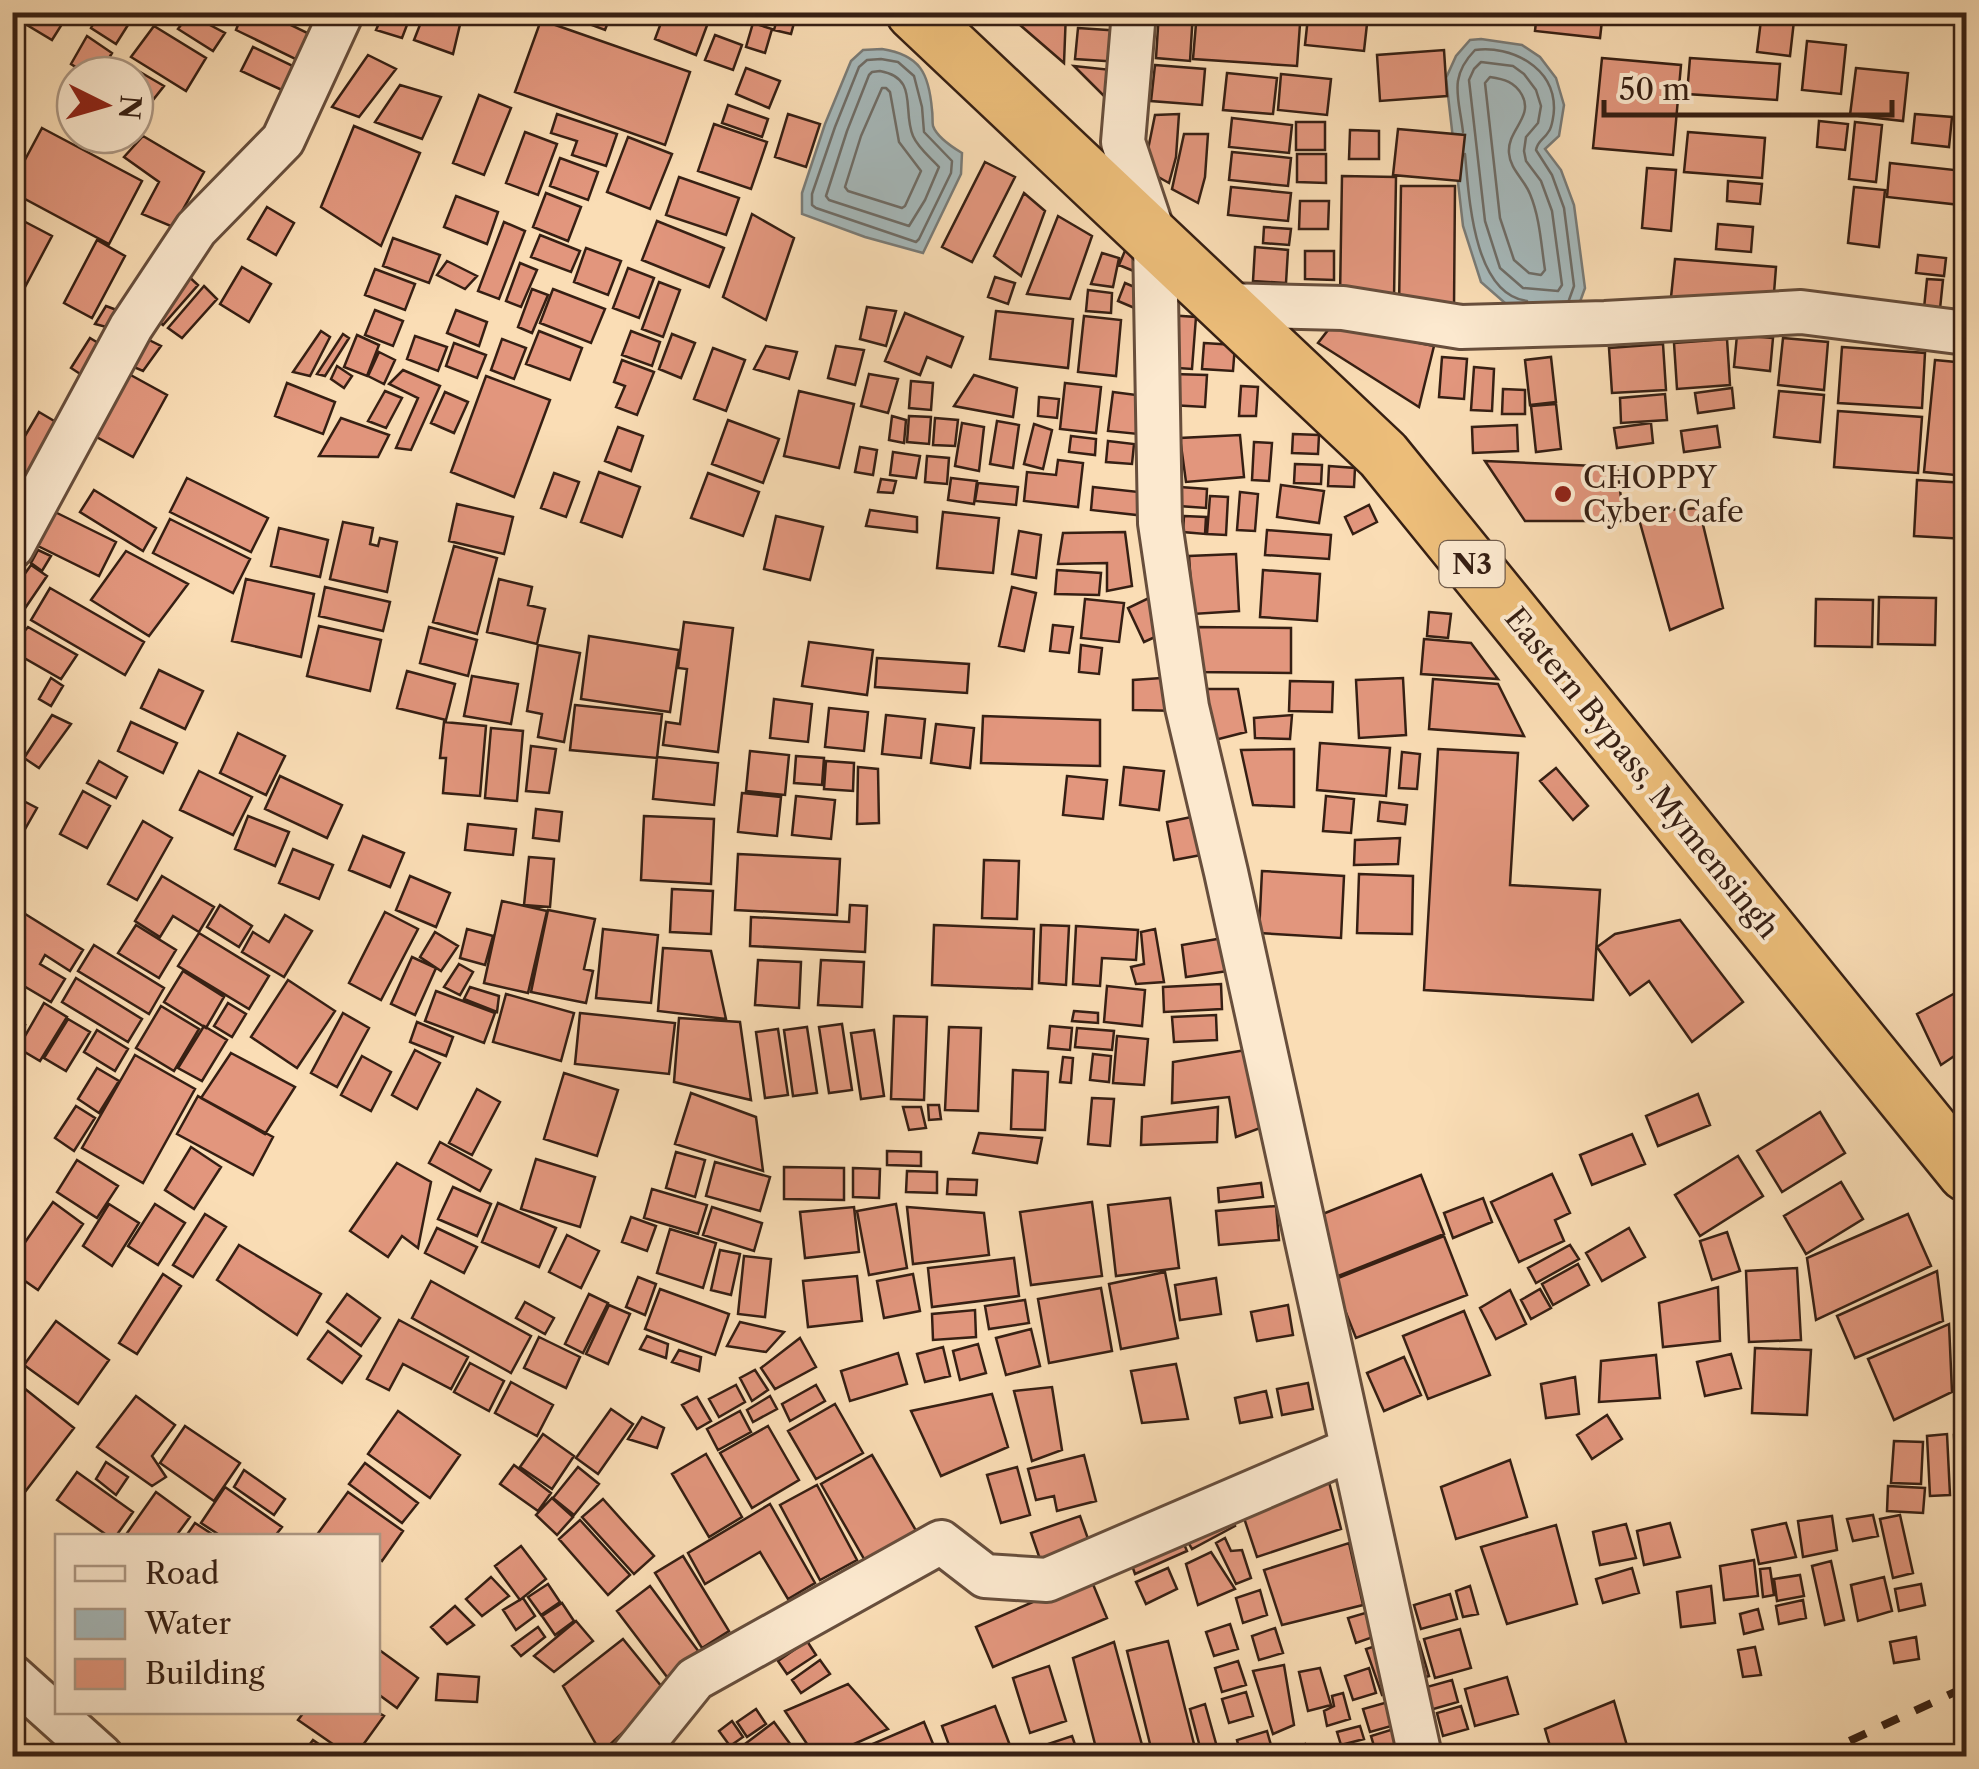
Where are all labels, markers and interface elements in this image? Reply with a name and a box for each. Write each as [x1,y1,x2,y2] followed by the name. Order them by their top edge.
[55,55,155,155] north arrow
[1604,55,1892,117] scale bar
[1619,71,1690,108] text: 50 m
[112,94,148,121] text: N
[1583,459,1744,530] place label: CHOPPY Cyber Cafe
[1552,483,1574,505] marker: CHOPPY Cyber Cafe
[1440,541,1504,587] road number: N3
[1497,600,1787,946] street label: Eastern Bypass, Mymensingh
[55,1534,380,1714] legend
[145,1555,219,1592] text: Road
[144,1605,231,1642] text: Water
[145,1655,265,1692] text: Building

